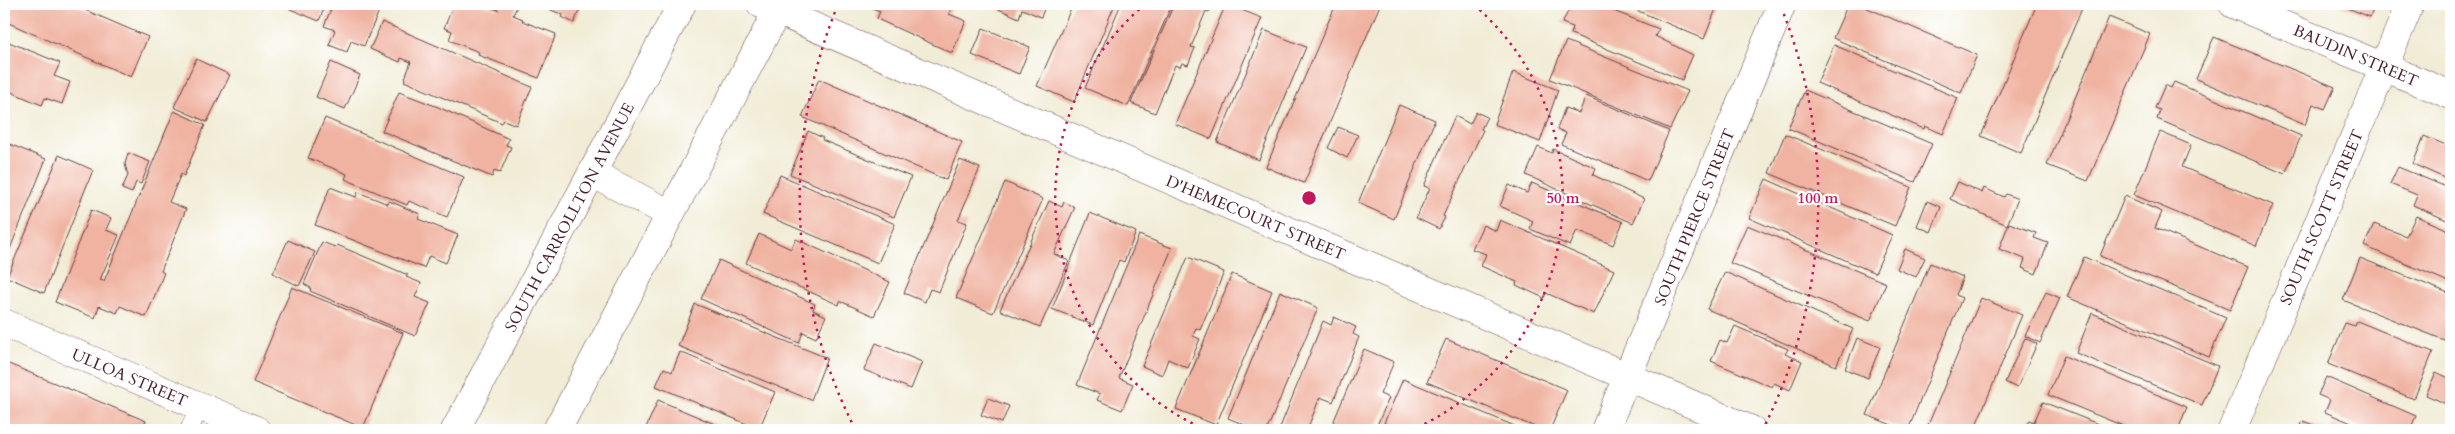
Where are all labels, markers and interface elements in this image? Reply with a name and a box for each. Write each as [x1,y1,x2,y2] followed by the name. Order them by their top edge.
[2290,20,2422,92] street label: BAUDIN STREET
[500,99,640,336] street label: SOUTH CARROLLTON AVENUE
[1649,125,1741,309] street label: SOUTH PIERCE STREET
[2275,126,2369,308] street label: SOUTH SCOTT STREET
[1162,170,1349,266] street label: D'HEMECOURT STREET
[1546,188,1580,208] text: 50 m
[1798,188,1839,208] text: 100 m
[1300,189,1318,207] centre of rings
[68,344,191,412] street label: ULLOA STREET

